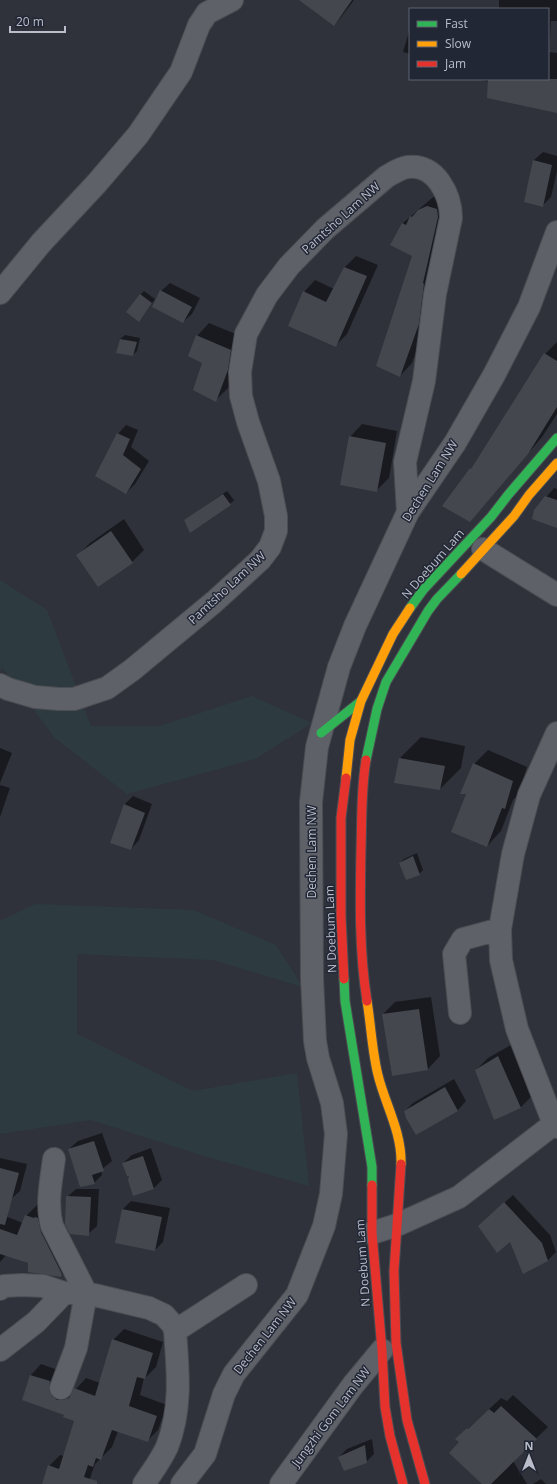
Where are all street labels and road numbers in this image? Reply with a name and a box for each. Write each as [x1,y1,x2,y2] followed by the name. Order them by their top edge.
[298,178,383,257] street label: Pamtsho Lam NW
[398,437,461,525] street label: Dechen Lam NW
[397,525,468,602] street label: N Doebum Lam
[184,547,269,628] street label: Pamtsho Lam NW
[303,805,320,899] street label: Dechen Lam NW
[320,885,341,973] street label: N Doebum Lam
[351,1219,374,1307] street label: N Doebum Lam
[229,1294,300,1378] street label: Dechen Lam NW
[287,1363,374,1471] street label: Jungzhi Gom Lam NW

